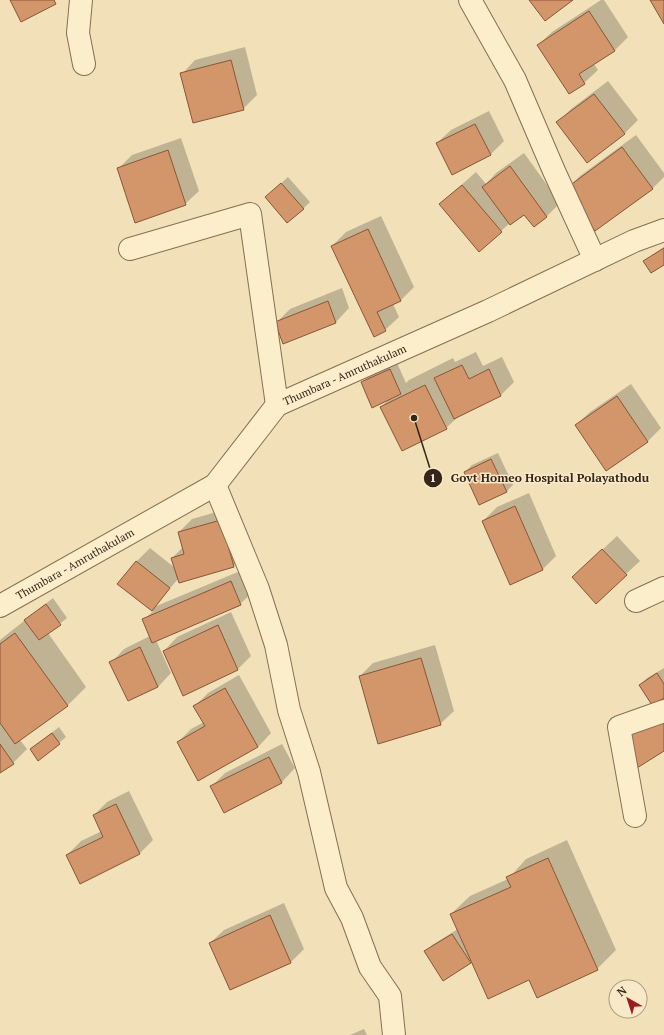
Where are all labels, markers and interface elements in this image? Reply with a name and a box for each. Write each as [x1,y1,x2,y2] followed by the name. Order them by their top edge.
[281,341,409,408] street label: Thumbara - Amruthakulam
[423,466,658,490] callout: Govt Homeo Hospital Polayathodu
[430,470,436,485] text: 1
[451,470,650,485] text: Govt Homeo Hospital Polayathodu
[13,525,137,603] street label: Thumbara - Amruthakulam
[608,979,648,1019] north arrow
[614,983,630,999] text: N

